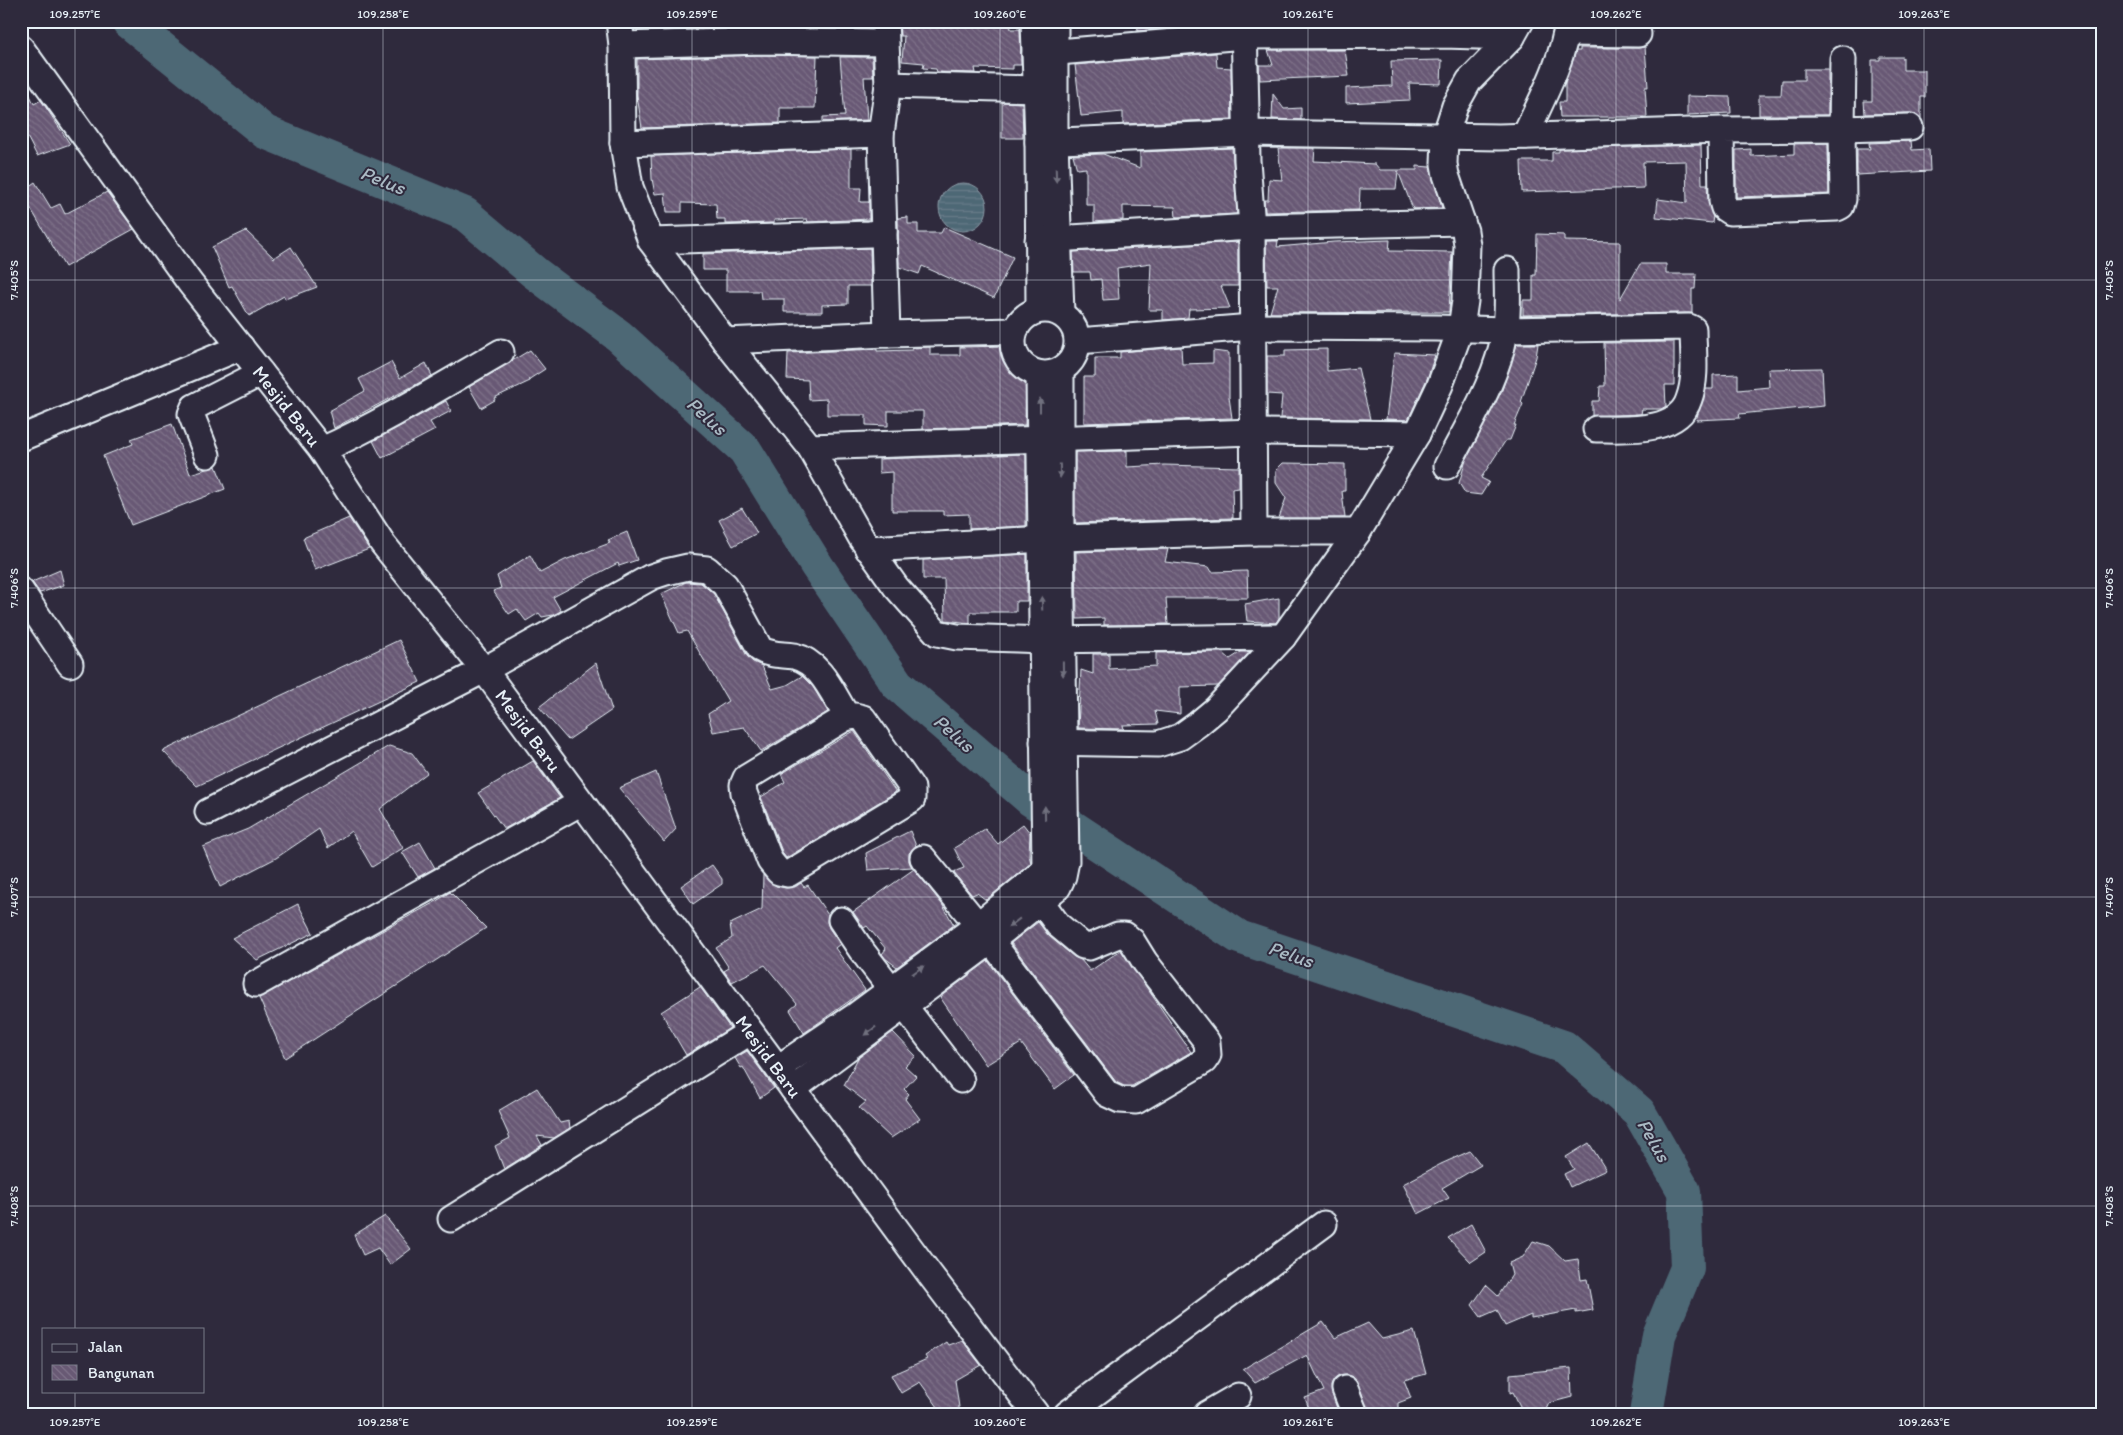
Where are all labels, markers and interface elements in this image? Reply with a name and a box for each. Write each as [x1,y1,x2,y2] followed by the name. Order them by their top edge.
[50,7,101,21] text: 109.257°E
[357,7,409,21] text: 109.258°E
[666,7,718,21] text: 109.259°E
[974,7,1027,21] text: 109.260°E
[1283,7,1334,21] text: 109.261°E
[1590,7,1642,21] text: 109.262°E
[1898,7,1950,21] text: 109.263°E
[357,160,410,200] water label: Pelus
[1053,167,1061,183] one-way arrow
[7,260,21,300] text: 7.405°S
[2102,260,2116,300] text: 7.405°S
[248,361,326,452] street label: Mesjid Baru
[682,392,733,441] water label: Pelus
[1036,397,1044,413] one-way arrow
[1056,463,1064,479] one-way arrow
[7,568,21,608] text: 7.406°S
[2102,568,2116,608] text: 7.406°S
[1038,595,1046,611] one-way arrow
[1059,661,1067,677] one-way arrow
[490,685,566,777] street label: Mesjid Baru
[929,709,980,758] water label: Pelus
[1041,805,1049,821] one-way arrow
[7,877,21,917] text: 7.407°S
[2102,877,2116,917] text: 7.407°S
[1008,917,1021,928] one-way arrow
[1265,935,1318,973] water label: Pelus
[911,965,925,975] one-way arrow
[731,1011,807,1103] street label: Mesjid Baru
[863,1026,877,1036] one-way arrow
[1632,1114,1676,1167] water label: Pelus
[7,1186,21,1226] text: 7.408°S
[2102,1186,2116,1226] text: 7.408°S
[42,1328,205,1392] legend
[88,1338,122,1356] text: Jalan
[88,1364,155,1382] text: Bangunan
[50,1415,101,1429] text: 109.257°E
[357,1415,409,1429] text: 109.258°E
[666,1415,718,1429] text: 109.259°E
[974,1415,1027,1429] text: 109.260°E
[1283,1415,1334,1429] text: 109.261°E
[1590,1415,1642,1429] text: 109.262°E
[1898,1415,1950,1429] text: 109.263°E

